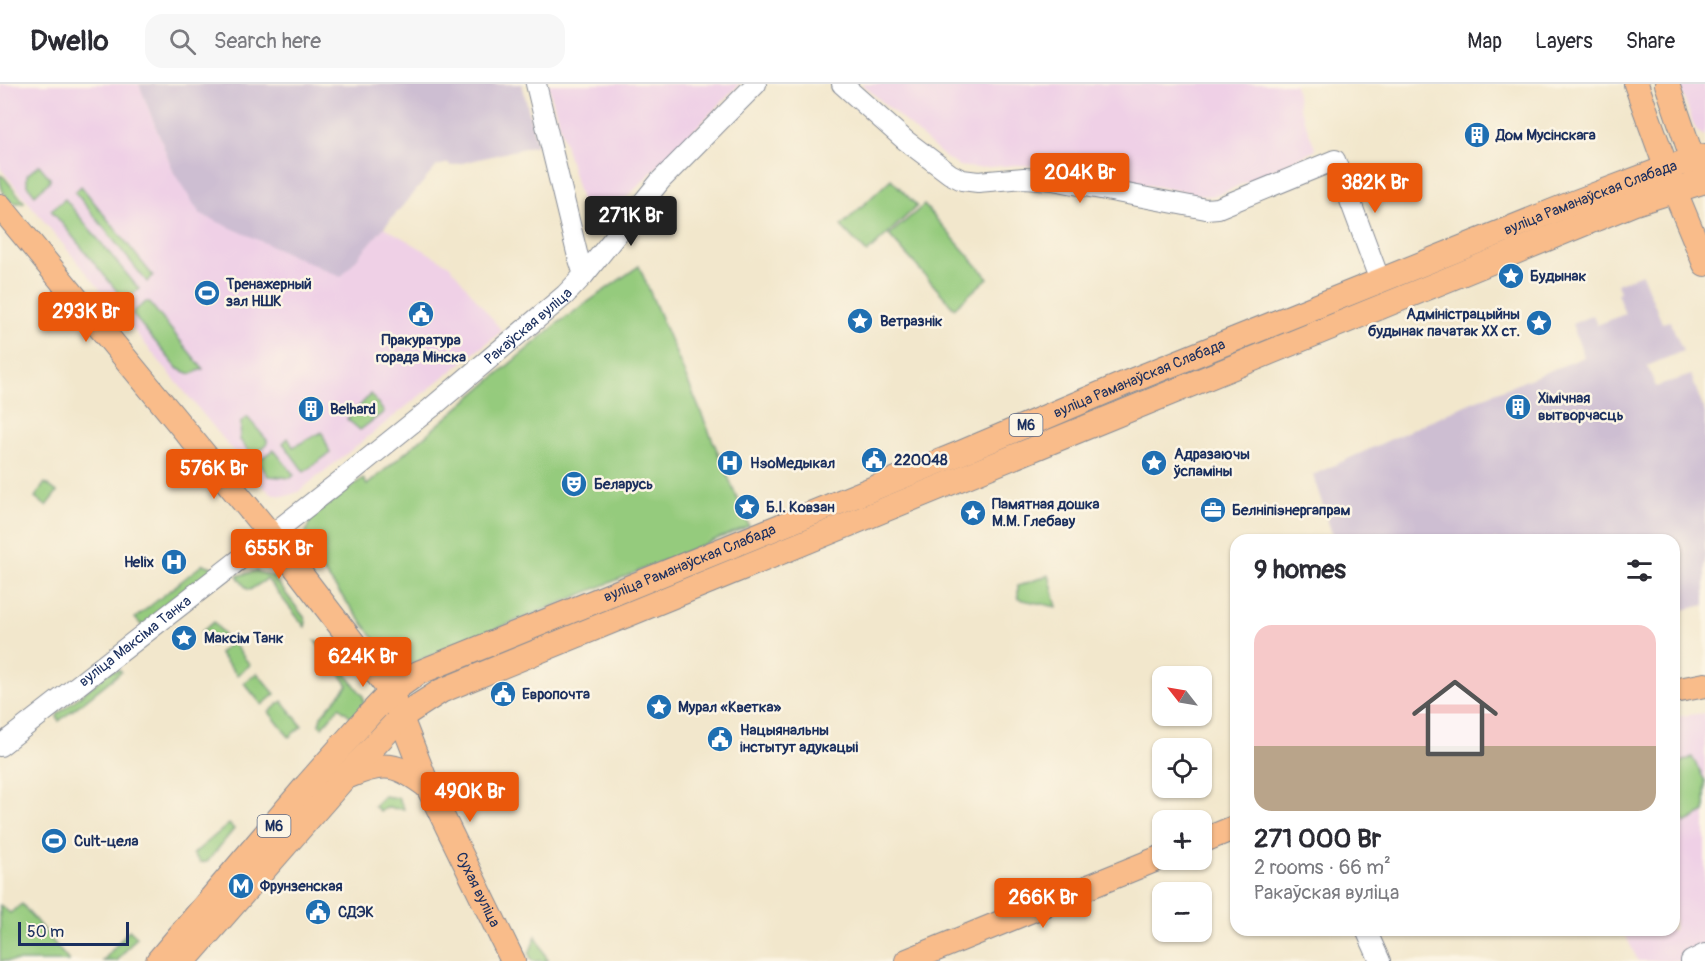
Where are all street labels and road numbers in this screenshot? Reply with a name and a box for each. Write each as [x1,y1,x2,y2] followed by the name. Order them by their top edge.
[1501,156,1679,239] street label: вуліца Раманаўская Слабада
[480,284,576,368] street label: Ракаўская вуліца
[1050,335,1228,422] street label: вуліца Раманаўская Слабада
[1010,414,1042,436] road number: М6
[601,519,779,606] street label: вуліца Раманаўская Слабада
[75,591,195,691] street label: вуліца Максіма Танка
[258,815,290,837] road number: М6
[452,849,505,930] street label: Сухая вуліца

